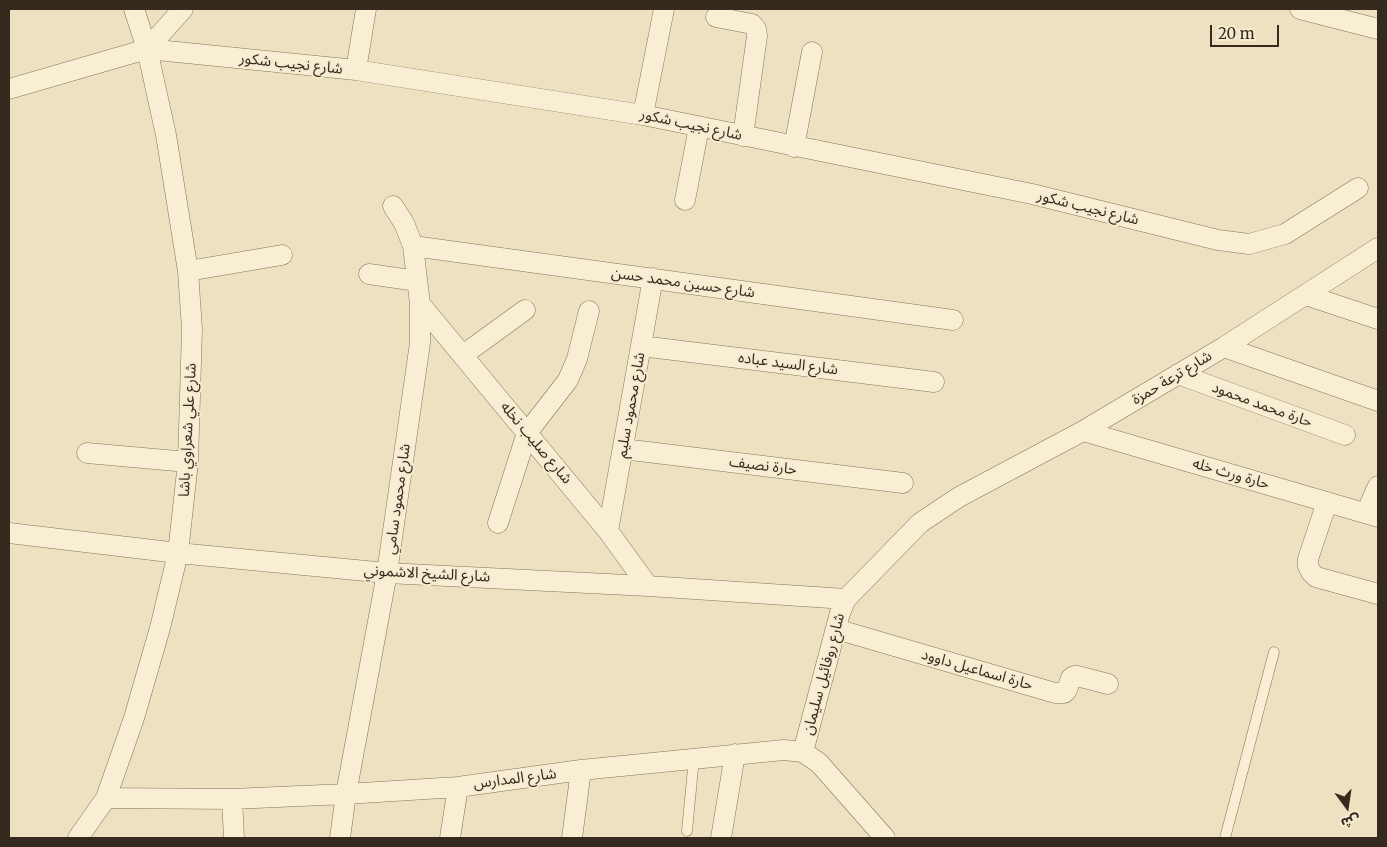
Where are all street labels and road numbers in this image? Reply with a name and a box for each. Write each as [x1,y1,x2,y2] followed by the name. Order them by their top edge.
[238,50,344,78] street label: شارع نجيب شكور
[638,105,744,145] street label: شارع نجيب شكور
[1035,187,1141,229] street label: شارع نجيب شكور
[610,264,756,302] street label: شارع حسين محمد حسن
[1129,347,1215,409] street label: شارع ترعة حمزة
[737,349,839,379] street label: شارع السيد عباده
[613,351,649,459] street label: شارع محمود سليم
[175,362,201,498] street label: شارع علي شعراوي باشا
[1209,378,1315,432] street label: حارة محمد محمود
[496,398,576,488] street label: شارع صليب نخله
[381,442,415,556] street label: شارع محمود سامي
[728,453,798,479] street label: حارة نصيف
[1191,454,1271,494] street label: حارة ورث خله
[363,562,491,586] street label: شارع الشيخ الاشموني
[799,611,849,737] street label: شارع روفائيل سليمان
[919,645,1035,695] street label: حارة اسماعيل داوود
[472,765,558,793] street label: شارع المدارس

